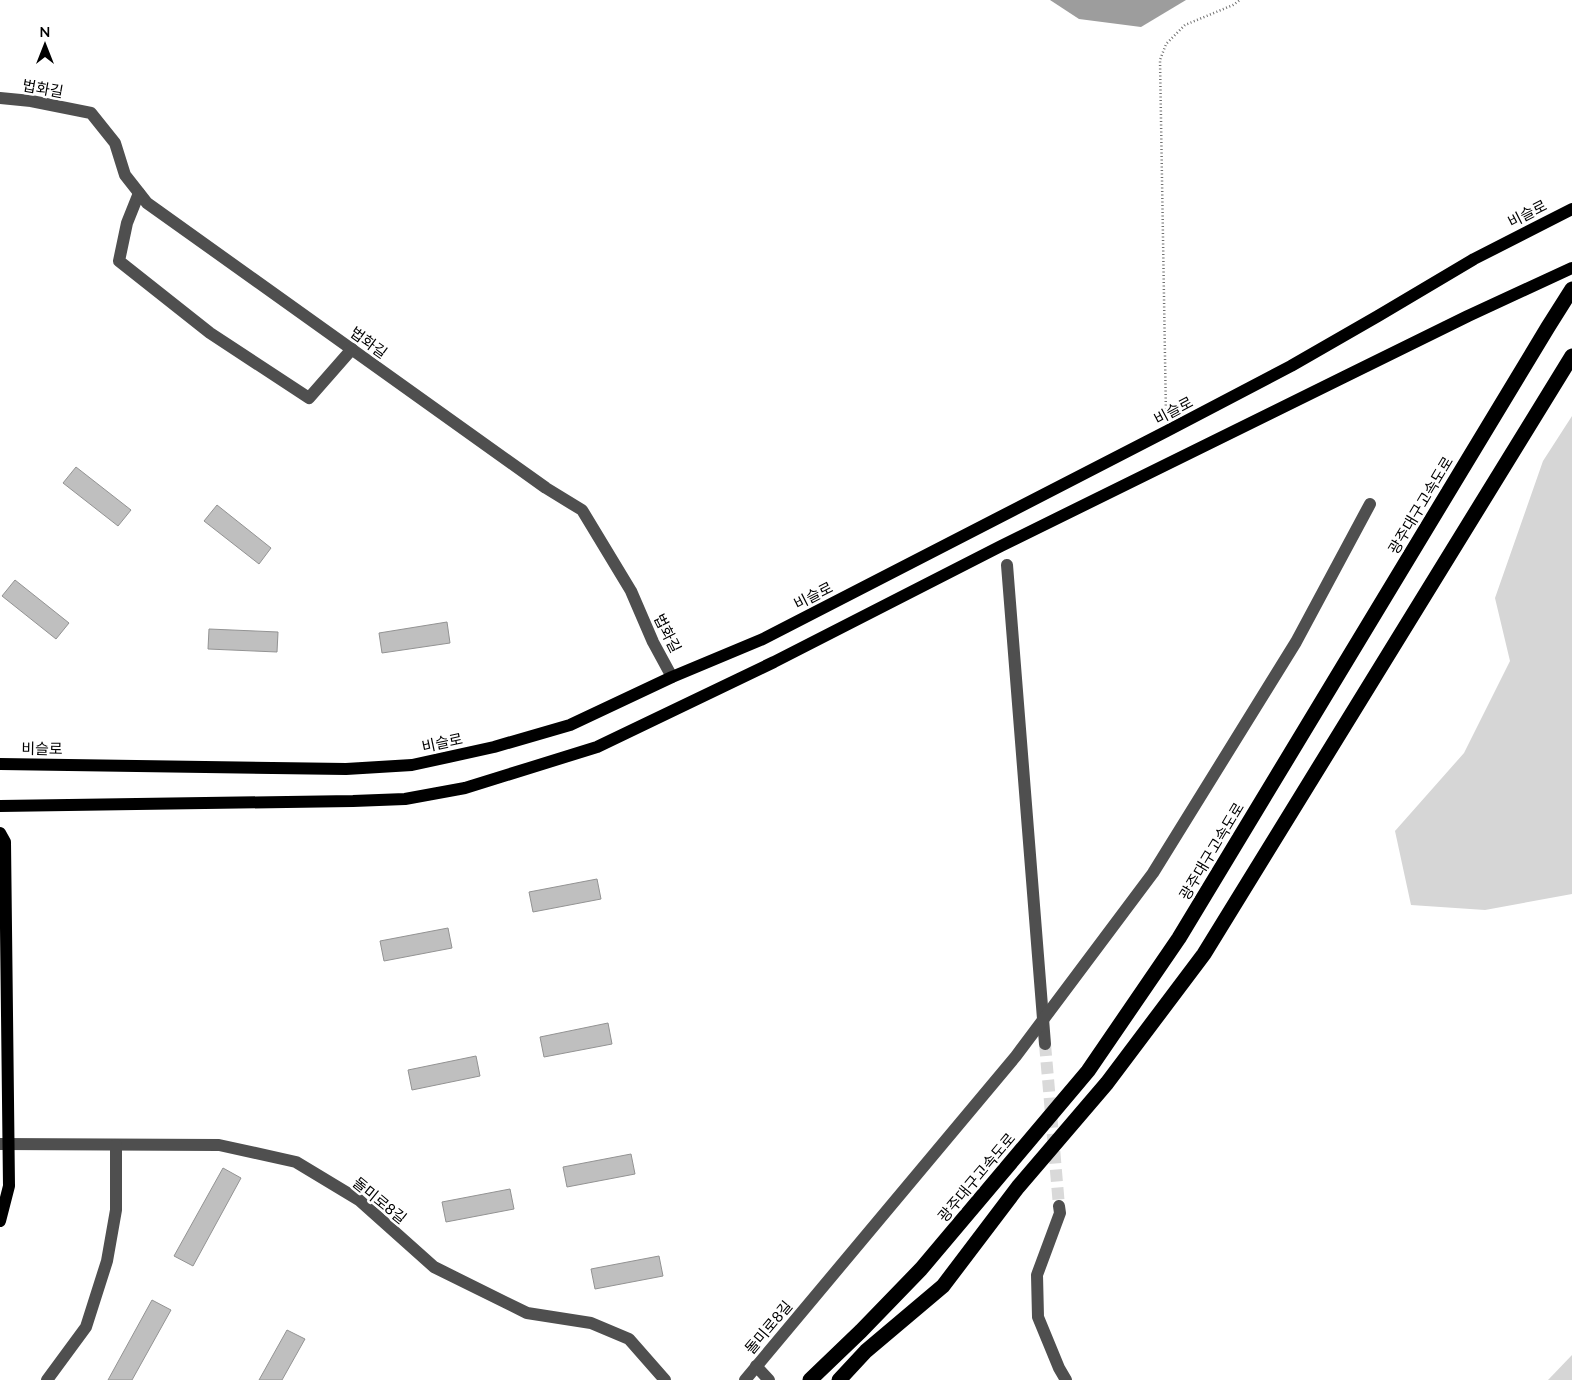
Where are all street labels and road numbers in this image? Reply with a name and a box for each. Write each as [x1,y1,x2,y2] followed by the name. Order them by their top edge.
[21,76,65,100] street label: 법화길
[1504,196,1550,230] street label: 비슬로
[347,323,391,361] street label: 법화길
[1150,392,1196,428] street label: 비슬로
[1384,453,1456,557] street label: 광주대구고속도로
[790,578,836,612] street label: 비슬로
[651,610,685,656] street label: 법화길
[420,729,464,755] street label: 비슬로
[21,739,63,757] street label: 비슬로
[1175,799,1247,903] street label: 광주대구고속도로
[934,1129,1018,1225] street label: 광주대구고속도로
[350,1173,410,1227] street label: 돌미로8길
[741,1297,795,1357] street label: 돌미로8길

